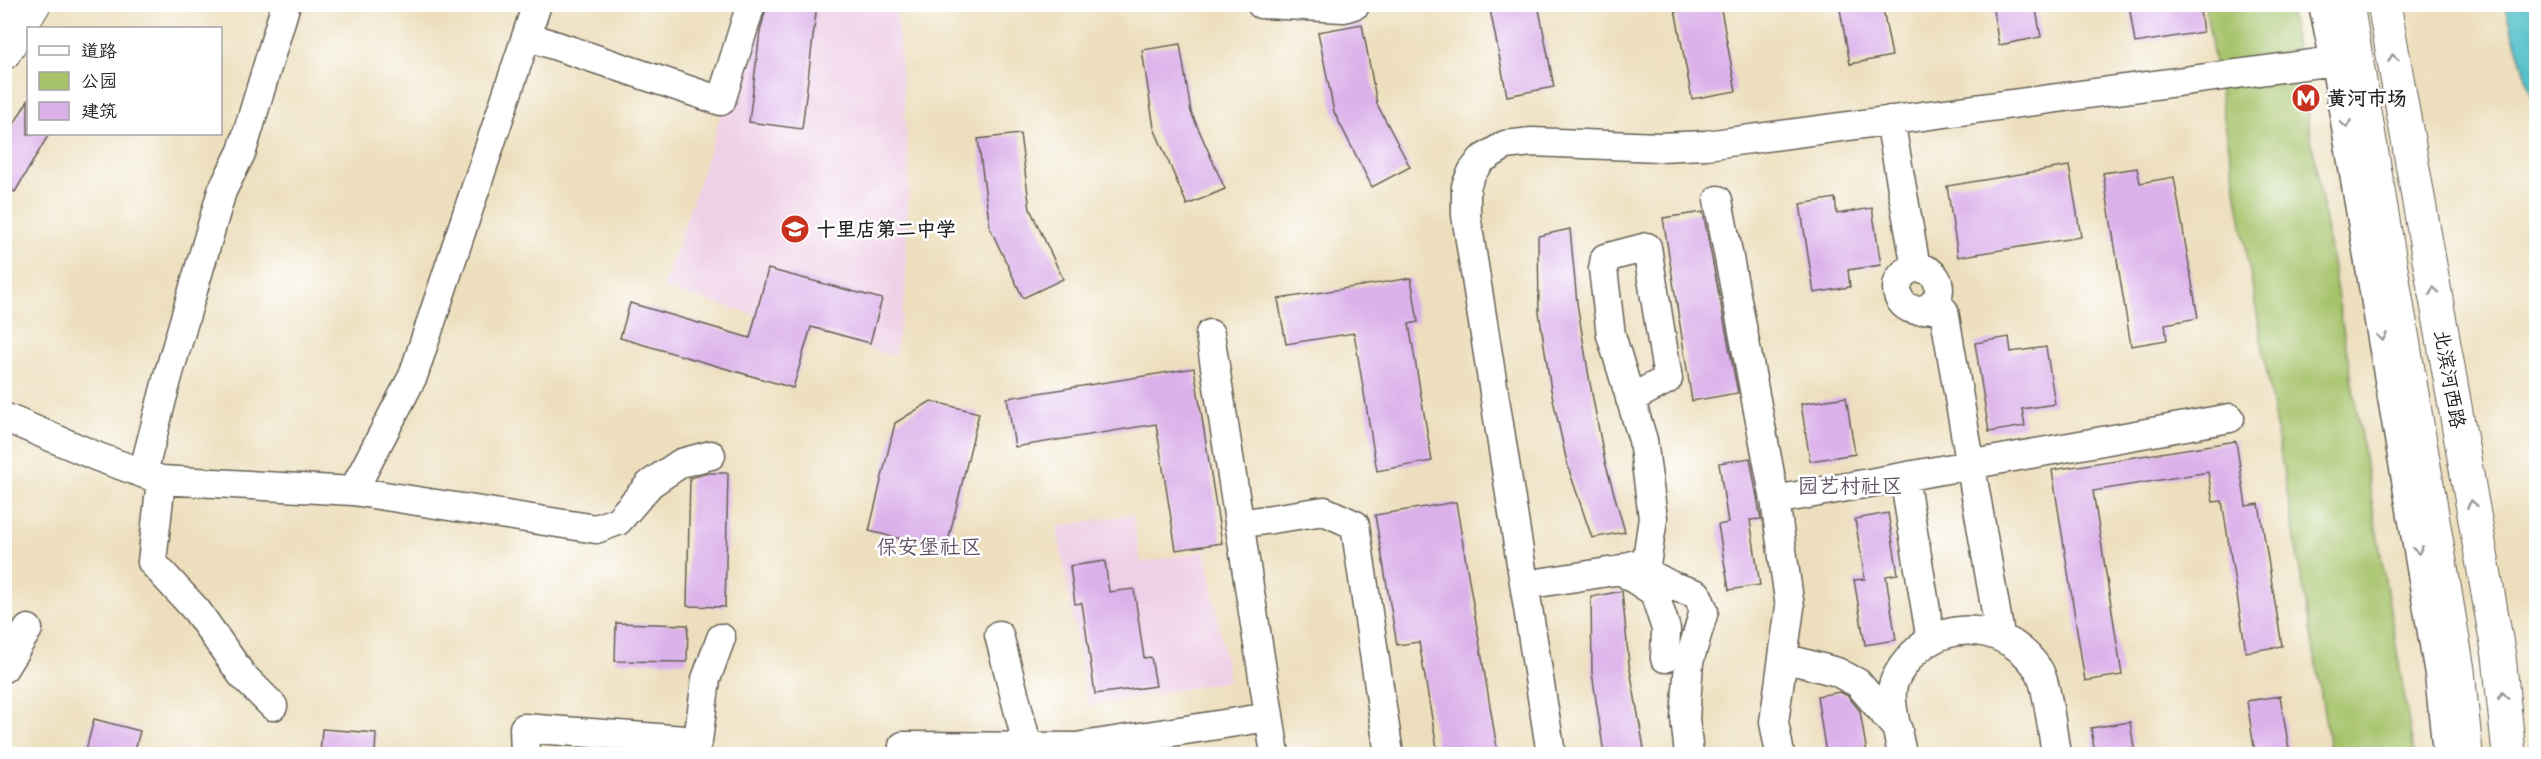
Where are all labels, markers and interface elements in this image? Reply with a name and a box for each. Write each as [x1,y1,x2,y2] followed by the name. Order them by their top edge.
[27,27,222,135] legend
[81,38,117,67] text: 道路
[2387,53,2400,63] one-way arrow
[81,68,117,97] text: 公园
[2290,82,2322,114] metro station icon: 黄河市场
[2327,84,2407,116] place label: 黄河市场
[81,98,117,127] text: 建筑
[2339,119,2351,128] one-way arrow
[779,213,811,245] school or university icon: 十里店第二中学
[816,215,956,247] place label: 十里店第二中学
[2429,286,2441,296] one-way arrow
[2424,327,2473,432] street label: 北滨河西路
[2375,331,2388,341] one-way arrow
[1798,471,1903,504] district label: 园艺村社区
[2466,499,2479,509] one-way arrow
[877,532,982,565] district label: 保安堡社区
[2411,544,2424,554] one-way arrow
[2497,692,2510,701] one-way arrow

